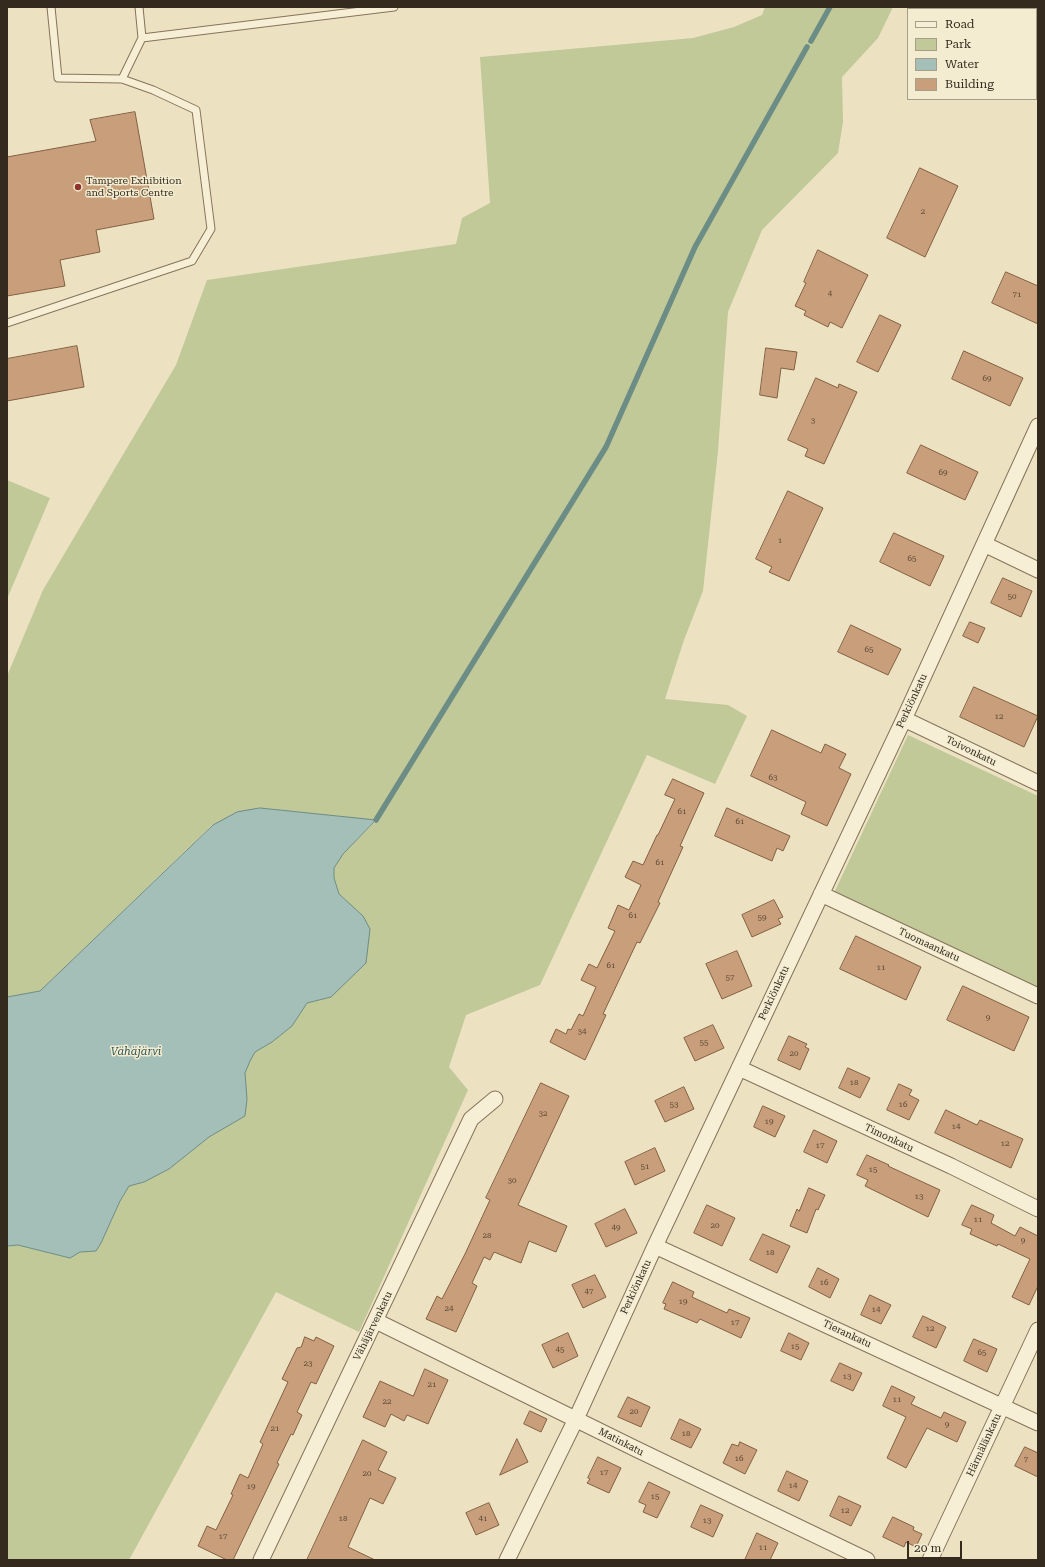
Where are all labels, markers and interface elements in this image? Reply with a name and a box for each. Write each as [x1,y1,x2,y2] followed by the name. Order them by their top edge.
[907,8,1037,100] legend
[945,17,974,31] text: Road
[945,37,971,51] text: Park
[945,57,979,71] text: Water
[945,77,994,91] text: Building
[86,175,182,198] place label: Tampere Exhibition and Sports Centre
[73,182,83,192] marker: Tampere Exhibition and Sports Centre
[921,207,925,217] house number: 2
[828,289,832,299] house number: 4
[1013,290,1021,300] house number: 71
[983,374,991,384] house number: 69
[811,416,815,426] house number: 3
[939,468,947,478] house number: 69
[778,536,782,546] house number: 1
[908,554,916,564] house number: 65
[1008,592,1016,602] house number: 50
[865,645,873,655] house number: 65
[894,672,930,730] street label: Perkiönkatu
[995,712,1003,722] house number: 12
[944,734,998,768] street label: Toivonkatu
[769,773,777,783] house number: 63
[678,807,686,817] house number: 61
[736,817,744,827] house number: 61
[656,858,664,868] house number: 61
[629,911,637,921] house number: 61
[758,913,766,923] house number: 59
[896,926,962,964] street label: Tuomaankatu
[607,961,615,971] house number: 61
[877,963,885,973] house number: 11
[756,964,792,1022] street label: Perkiönkatu
[726,973,734,983] house number: 57
[986,1013,990,1023] house number: 9
[578,1027,586,1037] house number: 34
[700,1038,708,1048] house number: 55
[111,1045,161,1059] water label: Vähäjärvi
[790,1049,798,1059] house number: 20
[850,1078,858,1088] house number: 18
[670,1100,678,1110] house number: 53
[899,1100,907,1110] house number: 16
[539,1109,547,1119] house number: 32
[765,1117,773,1127] house number: 19
[863,1121,915,1155] street label: Timonkatu
[952,1122,960,1132] house number: 14
[1001,1139,1009,1149] house number: 12
[816,1141,824,1151] house number: 17
[641,1162,649,1172] house number: 51
[869,1165,877,1175] house number: 15
[508,1176,516,1186] house number: 30
[915,1192,923,1202] house number: 13
[974,1215,982,1225] house number: 11
[711,1221,719,1231] house number: 20
[612,1223,620,1233] house number: 49
[483,1231,491,1241] house number: 28
[1021,1236,1025,1246] house number: 9
[766,1248,774,1258] house number: 18
[618,1258,654,1316] street label: Perkiönkatu
[820,1278,828,1288] house number: 16
[585,1287,593,1297] house number: 47
[351,1290,395,1362] street label: Vähäjärvenkatu
[679,1297,687,1307] house number: 19
[445,1304,453,1314] house number: 24
[872,1305,880,1315] house number: 14
[821,1317,873,1351] street label: Tierankatu
[731,1318,739,1328] house number: 17
[926,1324,934,1334] house number: 12
[791,1342,799,1352] house number: 15
[556,1345,564,1355] house number: 45
[978,1348,986,1358] house number: 65
[304,1359,312,1369] house number: 23
[843,1372,851,1382] house number: 13
[428,1380,436,1390] house number: 21
[893,1395,901,1405] house number: 11
[383,1397,391,1407] house number: 22
[630,1407,638,1417] house number: 20
[964,1411,1004,1479] street label: Härmälänkatu
[945,1420,949,1430] house number: 9
[271,1424,279,1434] house number: 21
[596,1425,646,1459] street label: Matinkatu
[682,1429,690,1439] house number: 18
[735,1454,743,1464] house number: 16
[1024,1455,1028,1465] house number: 7
[600,1468,608,1478] house number: 17
[363,1469,371,1479] house number: 20
[789,1481,797,1491] house number: 14
[247,1482,255,1492] house number: 19
[651,1492,659,1502] house number: 15
[841,1506,849,1516] house number: 12
[339,1514,347,1524] house number: 18
[479,1514,487,1524] house number: 41
[703,1516,711,1526] house number: 13
[219,1532,227,1542] house number: 17
[909,1533,964,1559] scale bar
[914,1541,941,1555] text: 20 m
[759,1543,767,1553] house number: 11

